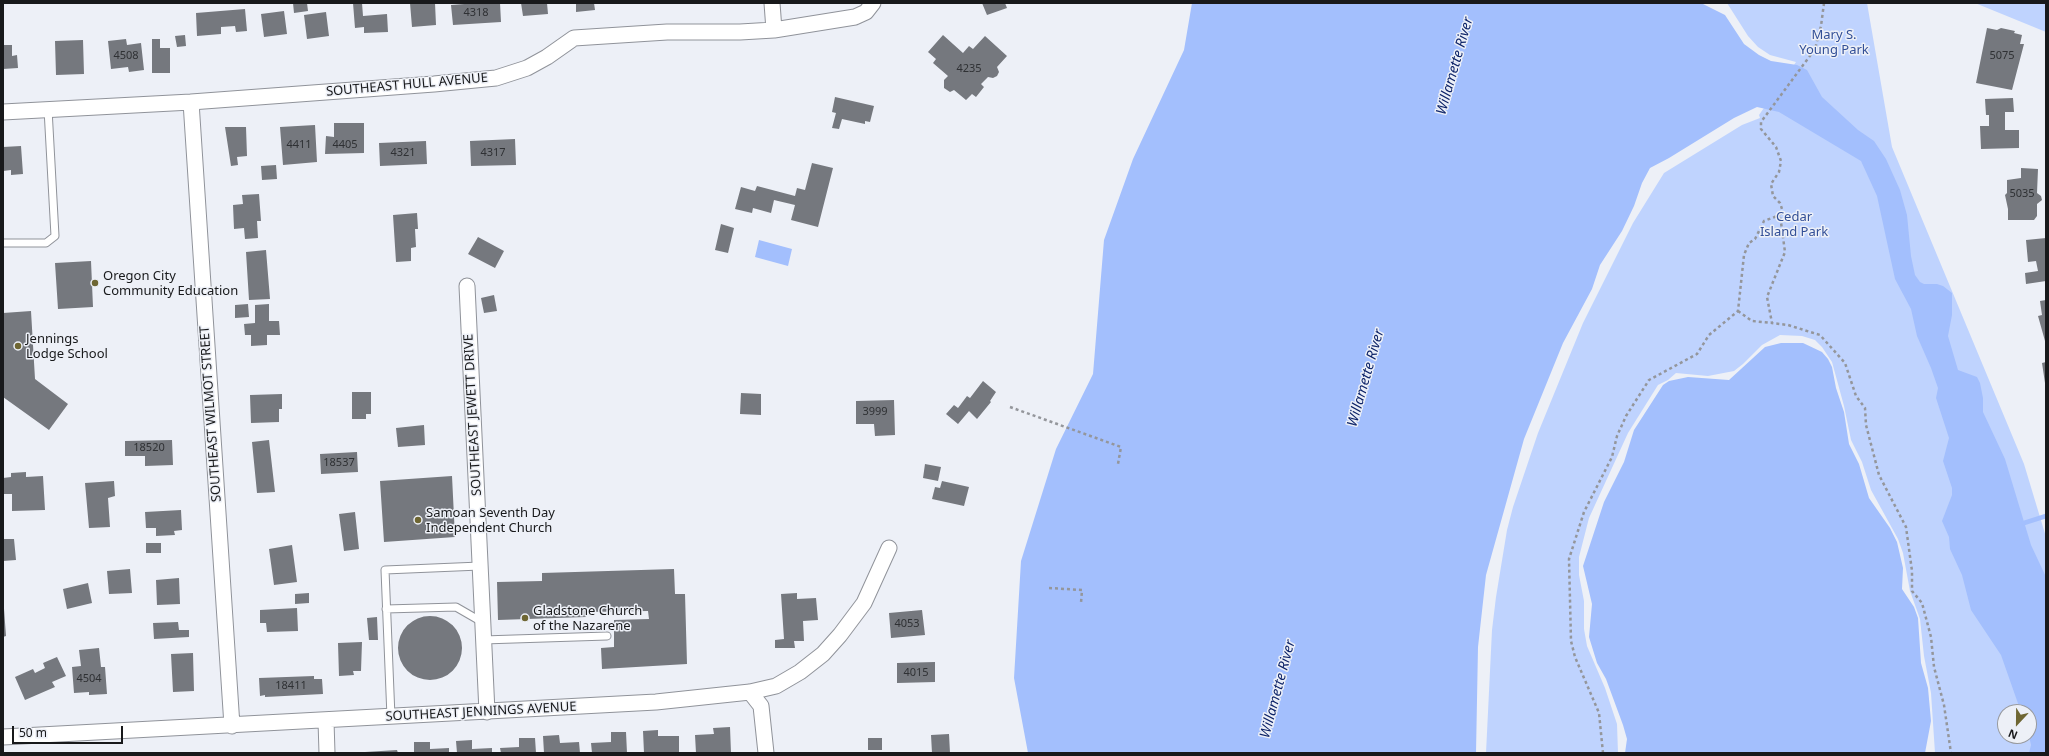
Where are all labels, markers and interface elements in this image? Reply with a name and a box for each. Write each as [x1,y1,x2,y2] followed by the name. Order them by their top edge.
[463,6,489,20] house number: 4318
[1433,15,1477,117] water label: Willamette River
[1799,27,1869,58] park label: Mary S. Young Park
[113,49,139,63] house number: 4508
[1989,49,2015,63] house number: 5075
[956,62,982,76] house number: 4235
[325,70,489,100] street label: SOUTHEAST HULL AVENUE
[286,138,312,152] house number: 4411
[332,138,358,152] house number: 4405
[390,146,416,160] house number: 4321
[480,146,506,160] house number: 4317
[2009,187,2035,201] house number: 5035
[1760,209,1828,240] park label: Cedar Island Park
[103,268,238,299] place label: Oregon City Community Education
[90,278,100,288] marker: Oregon City Community Education
[197,325,225,503] street label: SOUTHEAST WILMOT STREET
[1344,327,1388,429] water label: Willamette River
[26,331,108,362] place label: Jennings Lodge School
[461,334,485,496] street label: SOUTHEAST JEWETT DRIVE
[13,341,23,351] marker: Jennings Lodge School
[862,405,888,419] house number: 3999
[133,441,165,455] house number: 18520
[323,456,355,470] house number: 18537
[426,505,555,536] place label: Samoan Seventh Day Independent Church
[413,515,423,525] marker: Samoan Seventh Day Independent Church
[533,603,642,634] place label: Gladstone Church of the Nazarene
[520,613,530,623] marker: Gladstone Church of the Nazarene
[894,617,920,631] house number: 4053
[1257,638,1299,740] water label: Willamette River
[903,666,929,680] house number: 4015
[76,672,102,686] house number: 4504
[275,679,307,693] house number: 18411
[385,699,577,725] street label: SOUTHEAST JENNINGS AVENUE
[1997,704,2037,744] north arrow
[14,718,125,744] scale bar
[19,724,47,741] text: 50 m
[2006,726,2020,743] text: N

